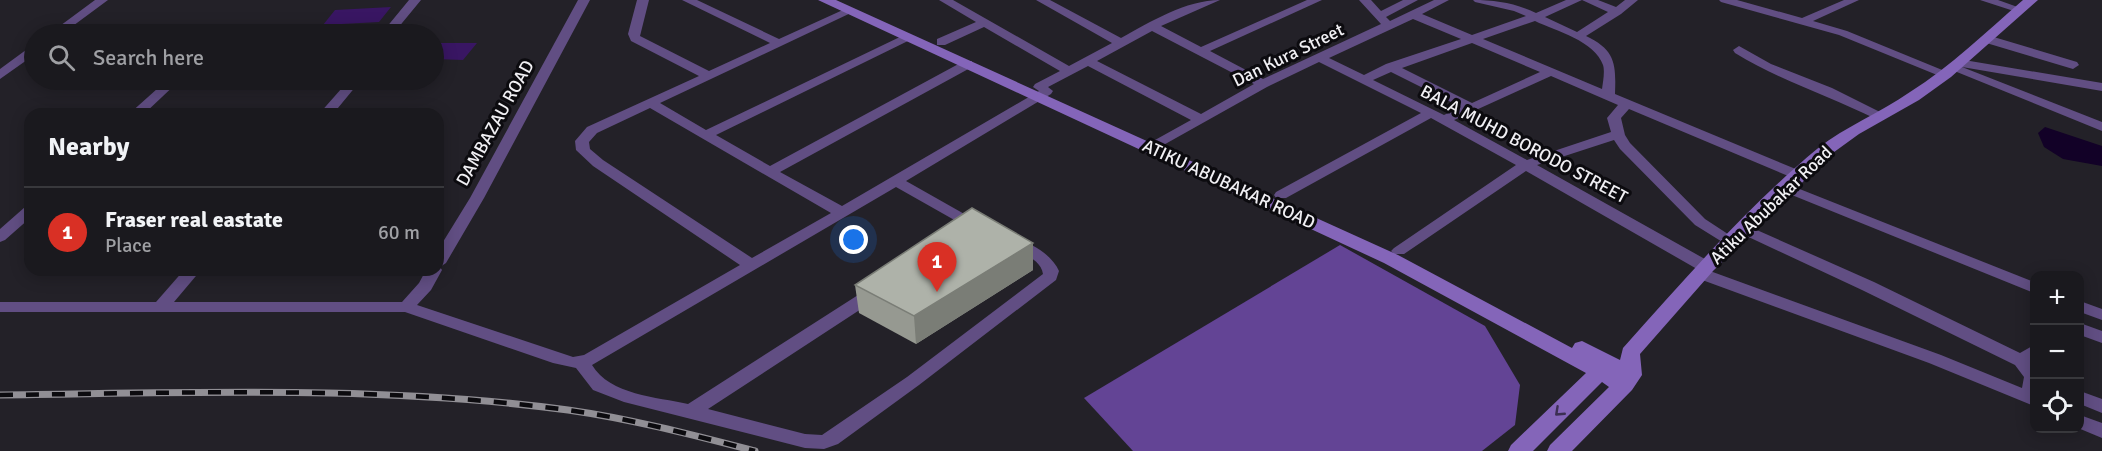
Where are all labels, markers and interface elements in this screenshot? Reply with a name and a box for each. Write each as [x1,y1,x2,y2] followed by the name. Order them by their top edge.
[1229,19,1347,91] street label: Dan Kura Street
[24,24,444,90] search box
[45,41,78,74] icon: search
[93,44,204,71] text: Search here
[451,56,539,190] street label: DAMBAZAU ROAD
[1417,80,1631,208] street label: BALA MUHD BORODO STREET
[48,131,129,163] text: Nearby
[1139,134,1319,234] street label: ATIKU ABUBAKAR ROAD
[1706,141,1836,269] street label: Atiku Abubakar Road
[105,206,283,233] text: Fraser real eastate
[62,220,73,245] text: 1
[378,220,420,245] text: 60 m
[839,225,868,254] your location
[105,233,152,258] text: Place
[918,242,956,292] pin: 1
[2030,271,2084,433] map controls
[2030,271,2084,325] button: +
[2030,325,2084,379] button: −
[2030,379,2084,433] button: locate
[1556,405,1566,416] one-way arrow

